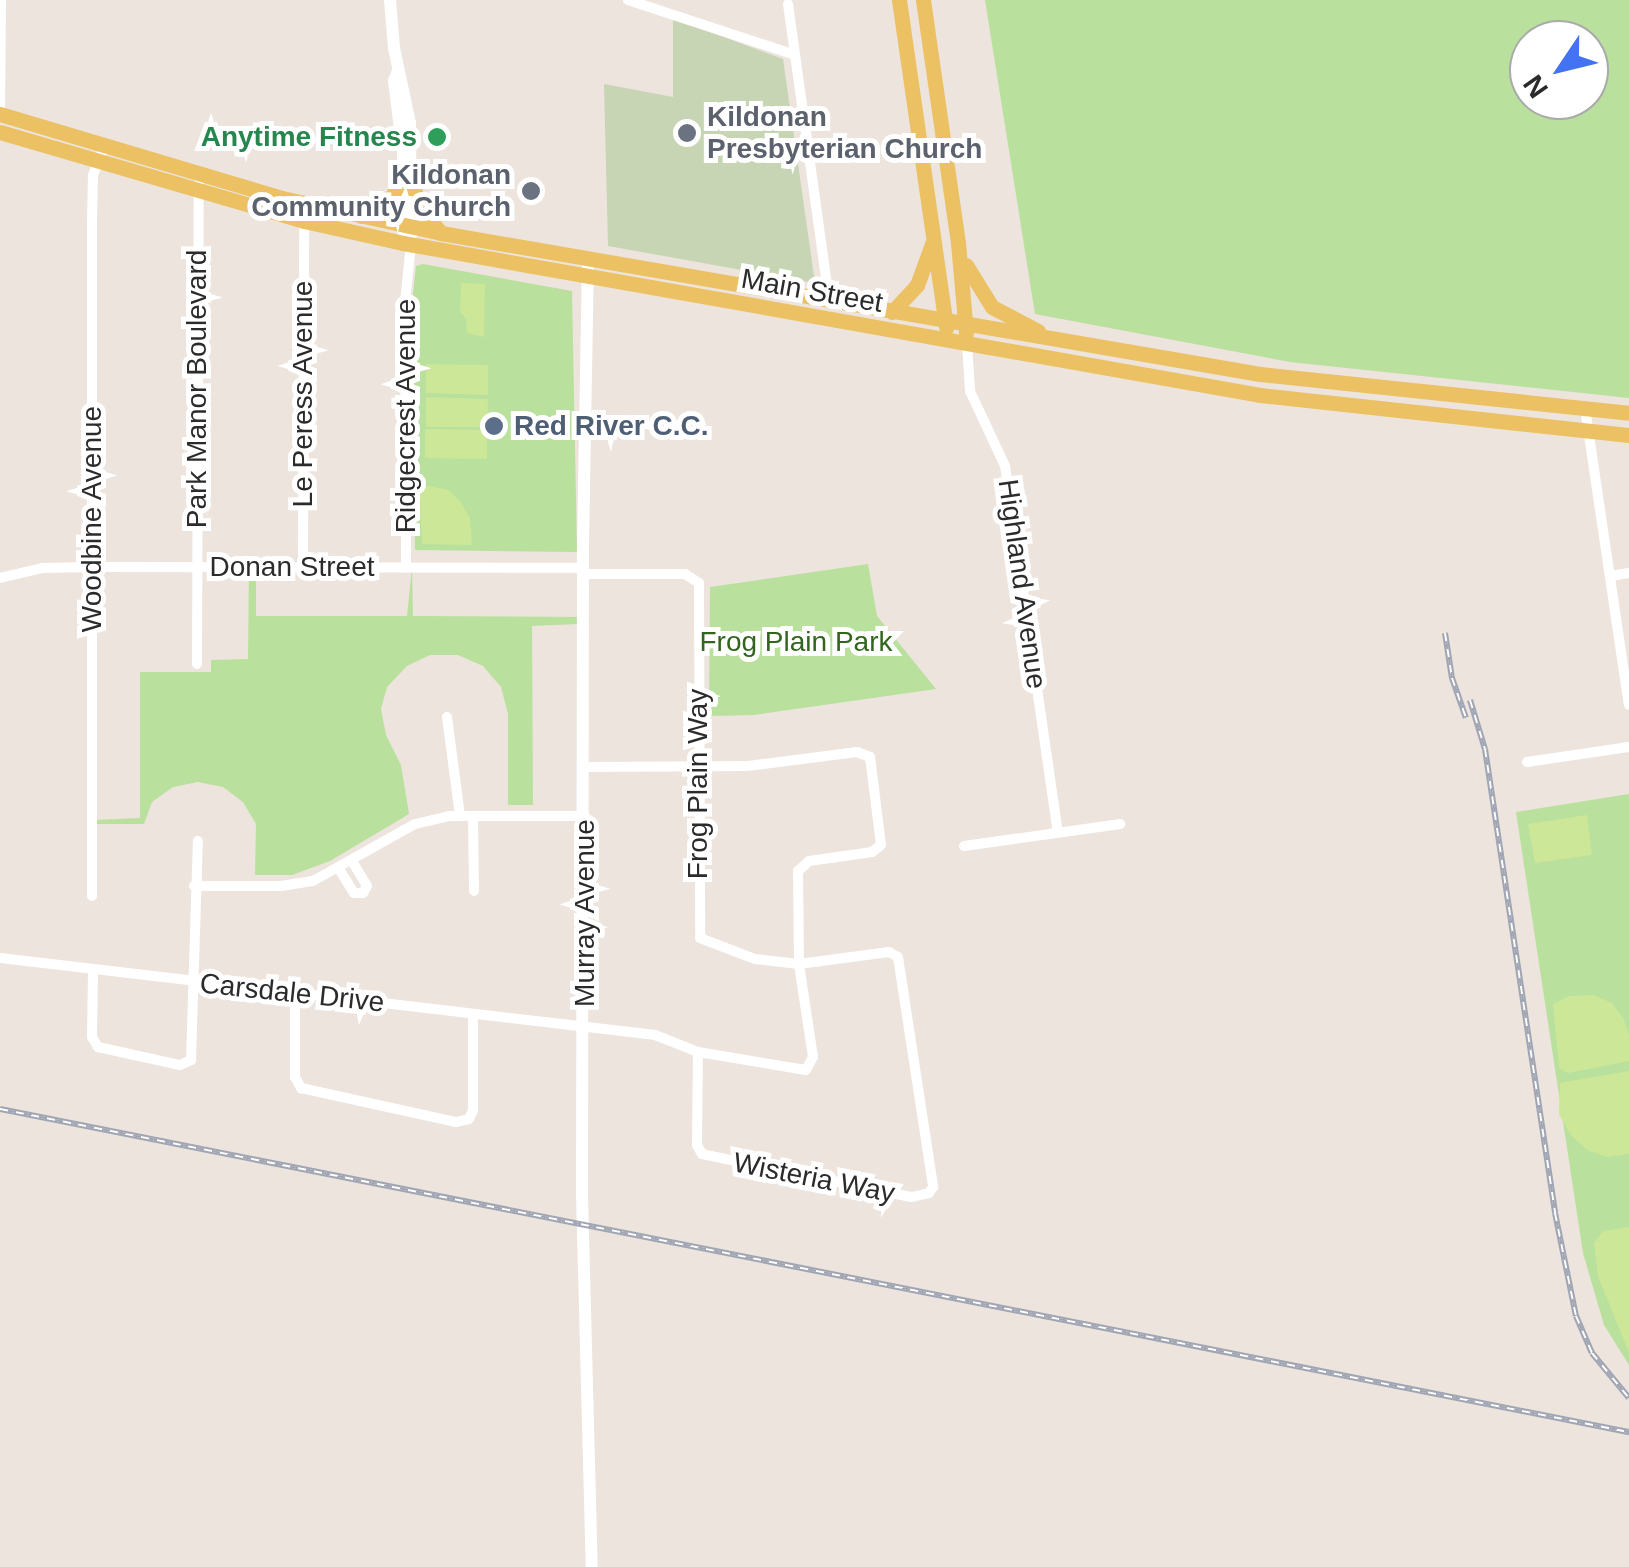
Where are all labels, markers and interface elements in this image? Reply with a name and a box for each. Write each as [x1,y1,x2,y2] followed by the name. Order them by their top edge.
[1509,20,1609,120] north arrow
[1517,69,1554,104] text: N
[707,100,982,166] place label: Kildonan Presbyterian Church
[201,120,417,154] place label: Anytime Fitness
[676,122,698,144] marker: Kildonan Presbyterian Church
[426,126,448,148] marker: Anytime Fitness
[251,158,511,224] place label: Kildonan Community Church
[520,180,542,202] marker: Kildonan Community Church
[180,250,214,528] street label: Park Manor Boulevard
[739,262,885,320] street label: Main Street
[286,280,320,508] street label: Le Peress Avenue
[389,298,423,534] street label: Ridgecrest Avenue
[75,405,109,633] street label: Woodbine Avenue
[514,409,708,443] place label: Red River C.C.
[483,415,505,437] marker: Red River C.C.
[991,476,1053,692] street label: Highland Avenue
[210,550,374,584] street label: Donan Street
[700,625,892,659] park label: Frog Plain Park
[681,689,715,879] street label: Frog Plain Way
[568,818,602,1008] street label: Murray Avenue
[198,967,386,1019] street label: Carsdale Drive
[730,1146,898,1210] street label: Wisteria Way

